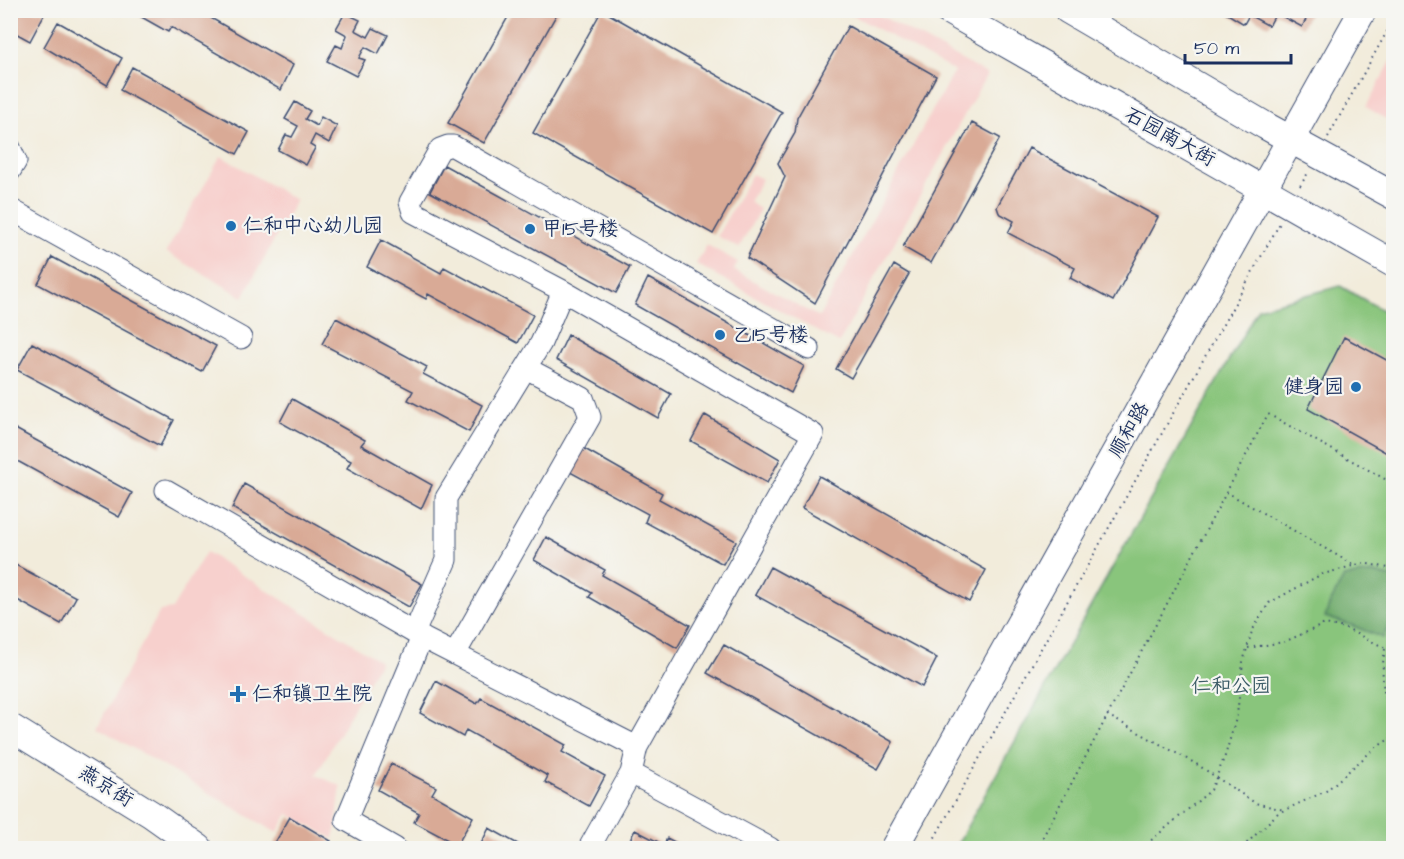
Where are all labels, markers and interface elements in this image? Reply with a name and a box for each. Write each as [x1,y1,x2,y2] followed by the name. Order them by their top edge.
[1185,27,1292,65] scale bar
[1194,36,1239,61] text: 50 m
[1119,101,1221,173] street label: 石园南大街
[243,212,383,240] place label: 仁和中心幼儿园
[542,215,619,243] place label: 甲15号楼
[224,219,238,233] marker: 仁和中心幼儿园
[523,222,537,236] marker: 甲15号楼
[732,321,809,349] place label: 乙15号楼
[713,328,727,342] marker: 乙15号楼
[1284,373,1344,401] place label: 健身园
[1349,380,1363,394] marker: 健身园
[1102,396,1157,463] street label: 顺和路
[1191,672,1271,700] park label: 仁和公园
[252,680,372,708] place label: 仁和镇卫生院
[229,685,247,703] marker: 仁和镇卫生院
[73,758,139,814] street label: 燕京街

